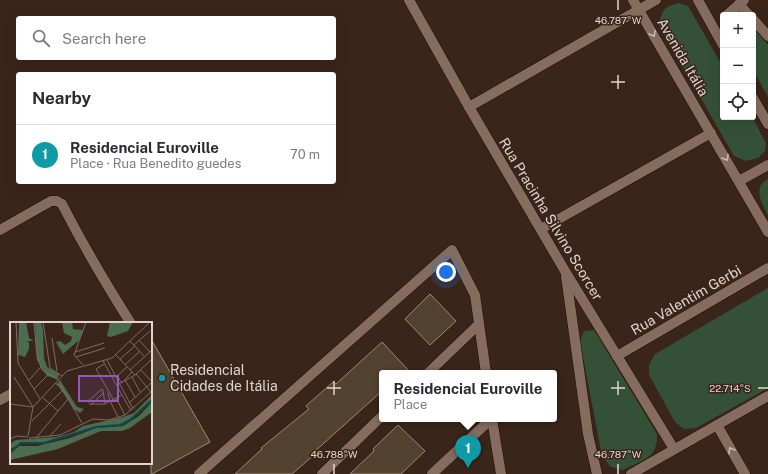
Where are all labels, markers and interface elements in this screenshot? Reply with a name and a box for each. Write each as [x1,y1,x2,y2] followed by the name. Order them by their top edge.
[720,12,756,120] map controls
[720,12,756,48] button: +
[595,14,642,26] text: 46.787°W
[654,15,712,99] street label: Avenida Itália
[16,16,336,60] search box
[30,27,52,49] icon: search
[62,30,146,47] text: Search here
[649,30,656,37] one-way arrow
[720,48,756,84] button: −
[720,84,756,120] button: locate
[32,88,91,108] text: Nearby
[496,135,606,303] street label: Rua Pracinha Silvino Scorcer
[70,139,219,156] text: Residencial Euroville
[42,147,48,162] text: 1
[290,147,320,162] text: 70 m
[721,154,728,161] one-way arrow
[70,156,241,171] text: Place · Rua Benedito guedes
[436,262,456,282] your location
[628,262,744,338] street label: Rua Valentim Gerbi
[10,322,152,464] inset map
[170,362,278,394] place label: Residencial Cidades de Itália
[379,370,557,422] popup
[157,373,167,383] marker: Residencial Cidades de Itália
[394,380,542,397] text: Residencial Euroville
[709,382,751,394] text: 22.714°S
[394,397,427,412] text: Place
[455,435,481,468] pin: 1
[729,447,736,454] one-way arrow
[310,448,358,460] text: 46.788°W
[595,448,642,460] text: 46.787°W

